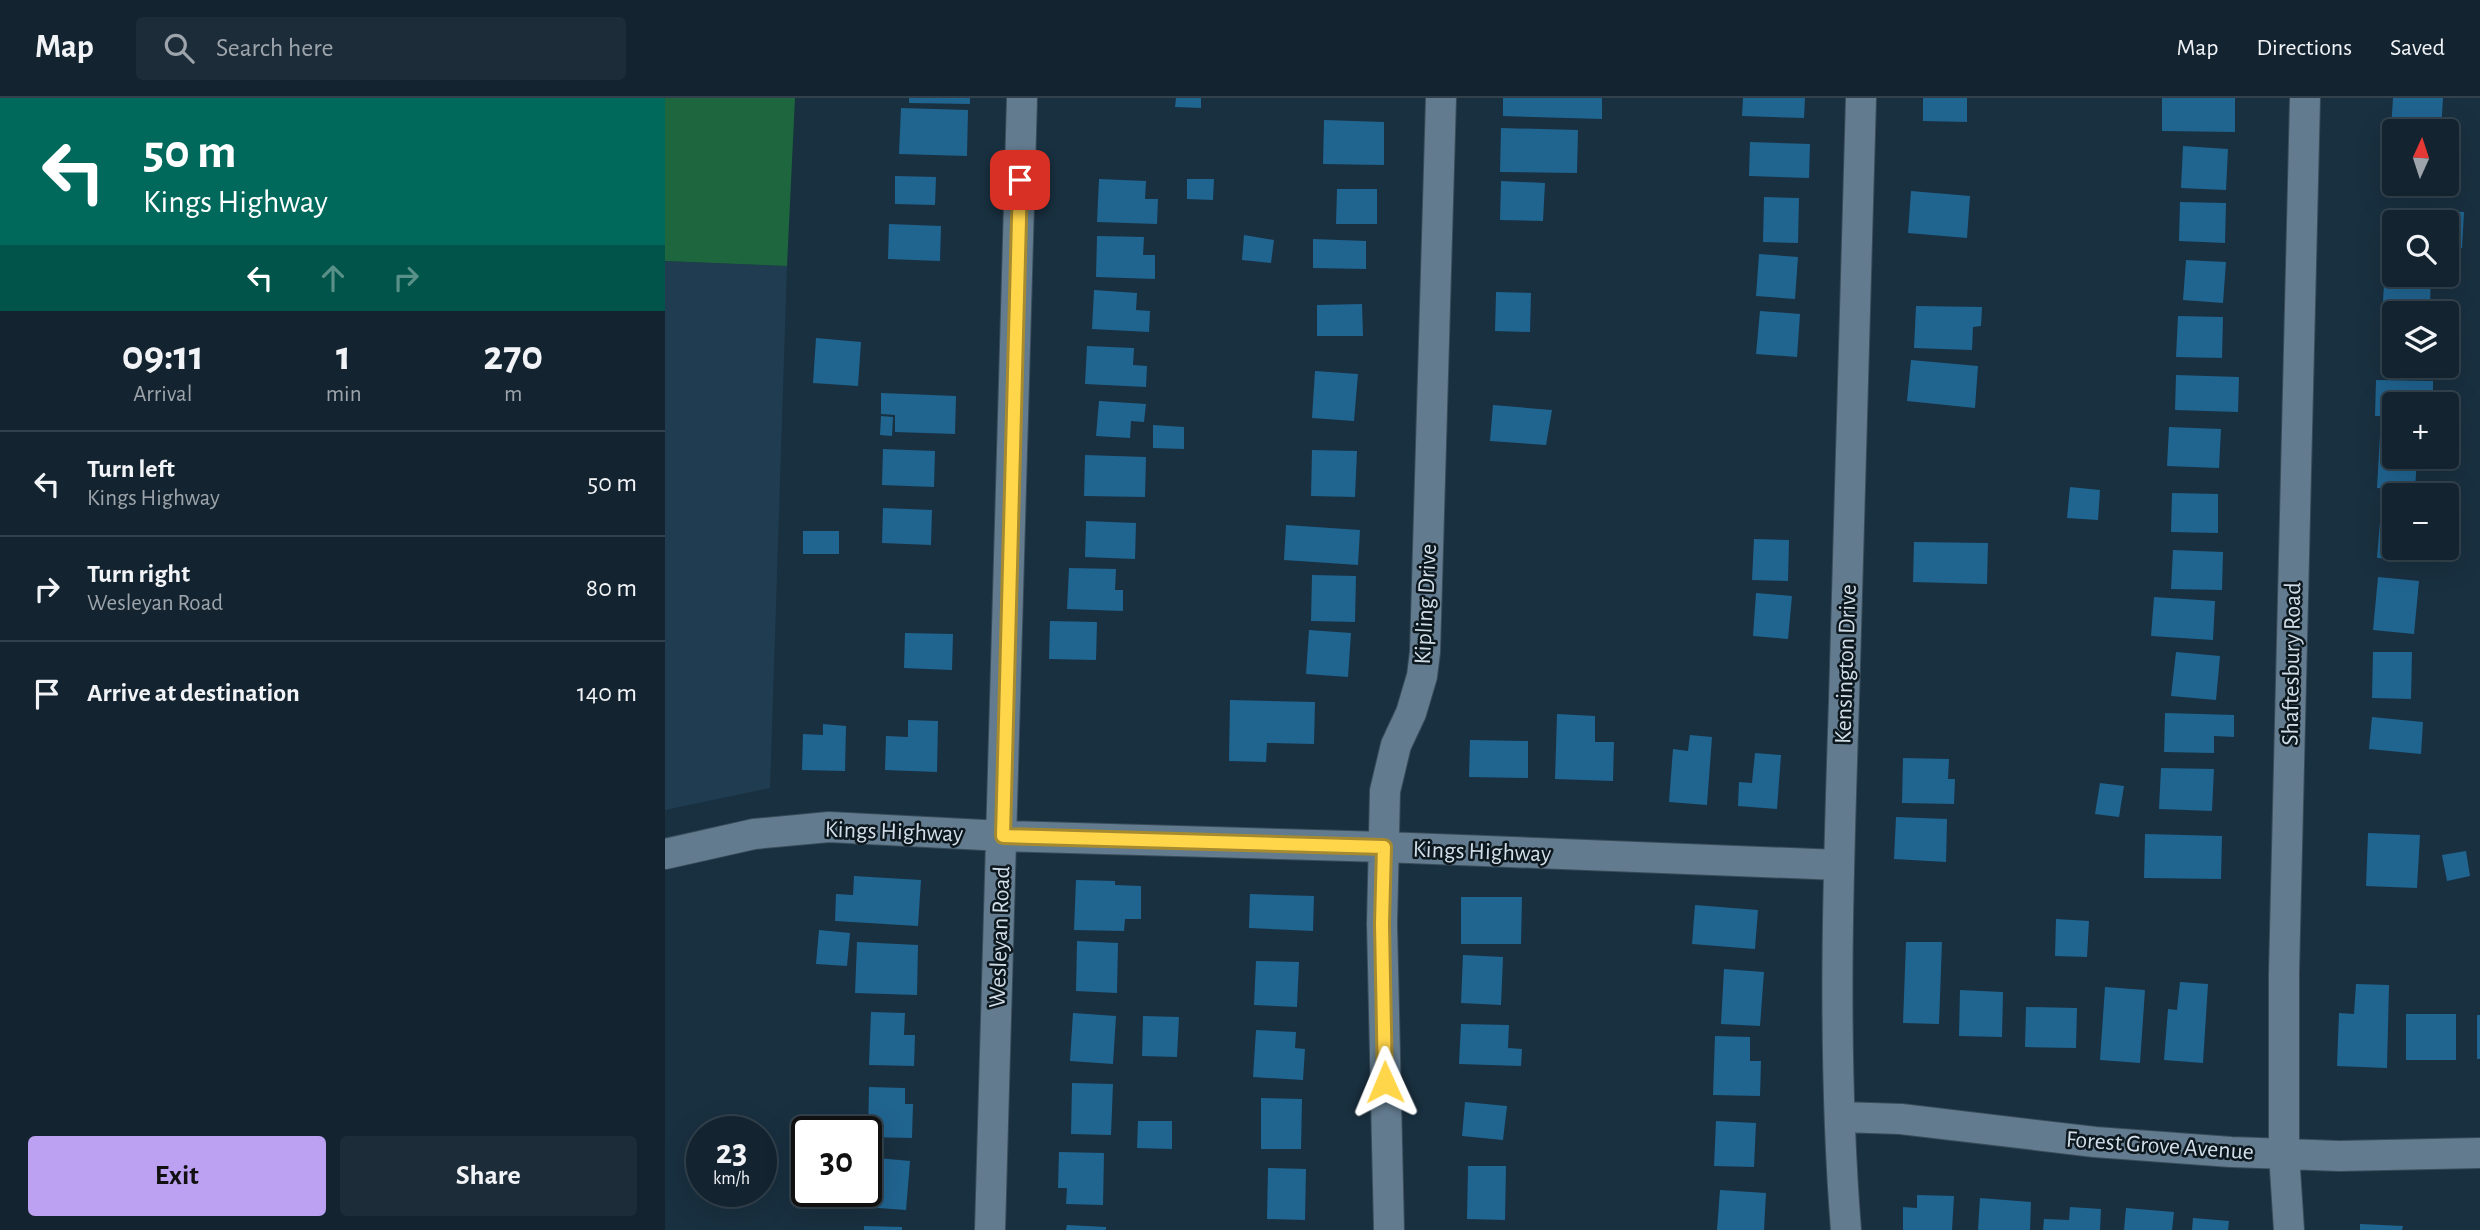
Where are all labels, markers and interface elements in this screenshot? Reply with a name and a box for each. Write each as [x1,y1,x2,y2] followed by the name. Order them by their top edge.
[136,17,626,80] search box
[160,29,198,67] icon: search
[35,31,94,64] text: Map
[216,35,334,61] text: Search here
[2176,36,2218,60] text: Map
[2256,36,2352,60] text: Directions
[2390,36,2445,60] text: Saved
[2382,119,2459,196] north arrow
[2382,119,2459,560] map controls
[28,126,119,217] icon: left
[143,128,237,177] text: 50 m
[990,150,1050,210] pin
[1001,161,1039,199] icon: arrive
[143,186,328,218] text: Kings Highway
[2382,210,2459,287] button: search
[241,259,279,297] icon: left
[314,259,352,297] icon: ahead
[387,259,425,297] icon: right
[2382,301,2459,378] button: layers
[122,335,204,377] text: 09:11
[336,335,351,377] text: 1
[483,335,543,377] text: 270
[133,383,192,406] text: Arrival
[326,383,362,406] text: min
[504,383,522,406] text: m
[2382,392,2459,469] button: +
[87,456,175,482] text: Turn left
[28,465,66,503] icon: left
[587,470,637,496] text: 50 m
[2382,483,2459,560] button: −
[87,487,220,510] text: Kings Highway
[1411,543,1441,665] street label: Kipling Drive
[87,561,190,587] text: Turn right
[28,570,66,608] icon: right
[586,575,637,601] text: 80 m
[2279,582,2305,746] street label: Shaftesbury Road
[1831,584,1861,744] street label: Kensington Drive
[87,592,223,615] text: Wesleyan Road
[28,675,66,713] icon: arrive
[87,680,300,706] text: Arrive at destination
[577,680,637,706] text: 140 m
[824,818,964,846] street label: Kings Highway
[1412,838,1552,866] street label: Kings Highway
[986,866,1014,1008] street label: Wesleyan Road
[1348,1045,1422,1119] position arrow
[791,1116,882,1207] speed limit sign: 30
[2065,1127,2255,1165] street label: Forest Grove Avenue
[716,1135,747,1170] text: 23
[28,1136,326,1216] button: Exit
[340,1136,637,1216] button: Share
[713,1170,750,1188] text: km/h

